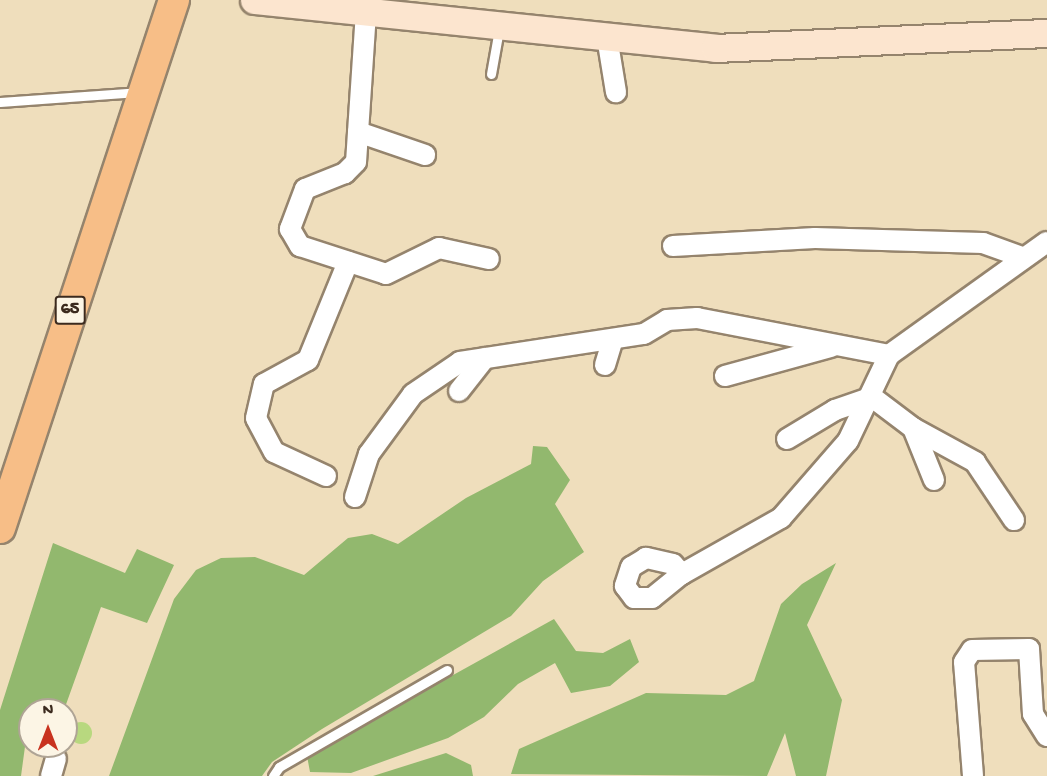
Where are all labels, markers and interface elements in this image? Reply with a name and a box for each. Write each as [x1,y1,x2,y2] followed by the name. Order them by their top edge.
[54,295,86,325] road number: 65
[18,698,78,758] north arrow
[43,702,53,721] text: N

